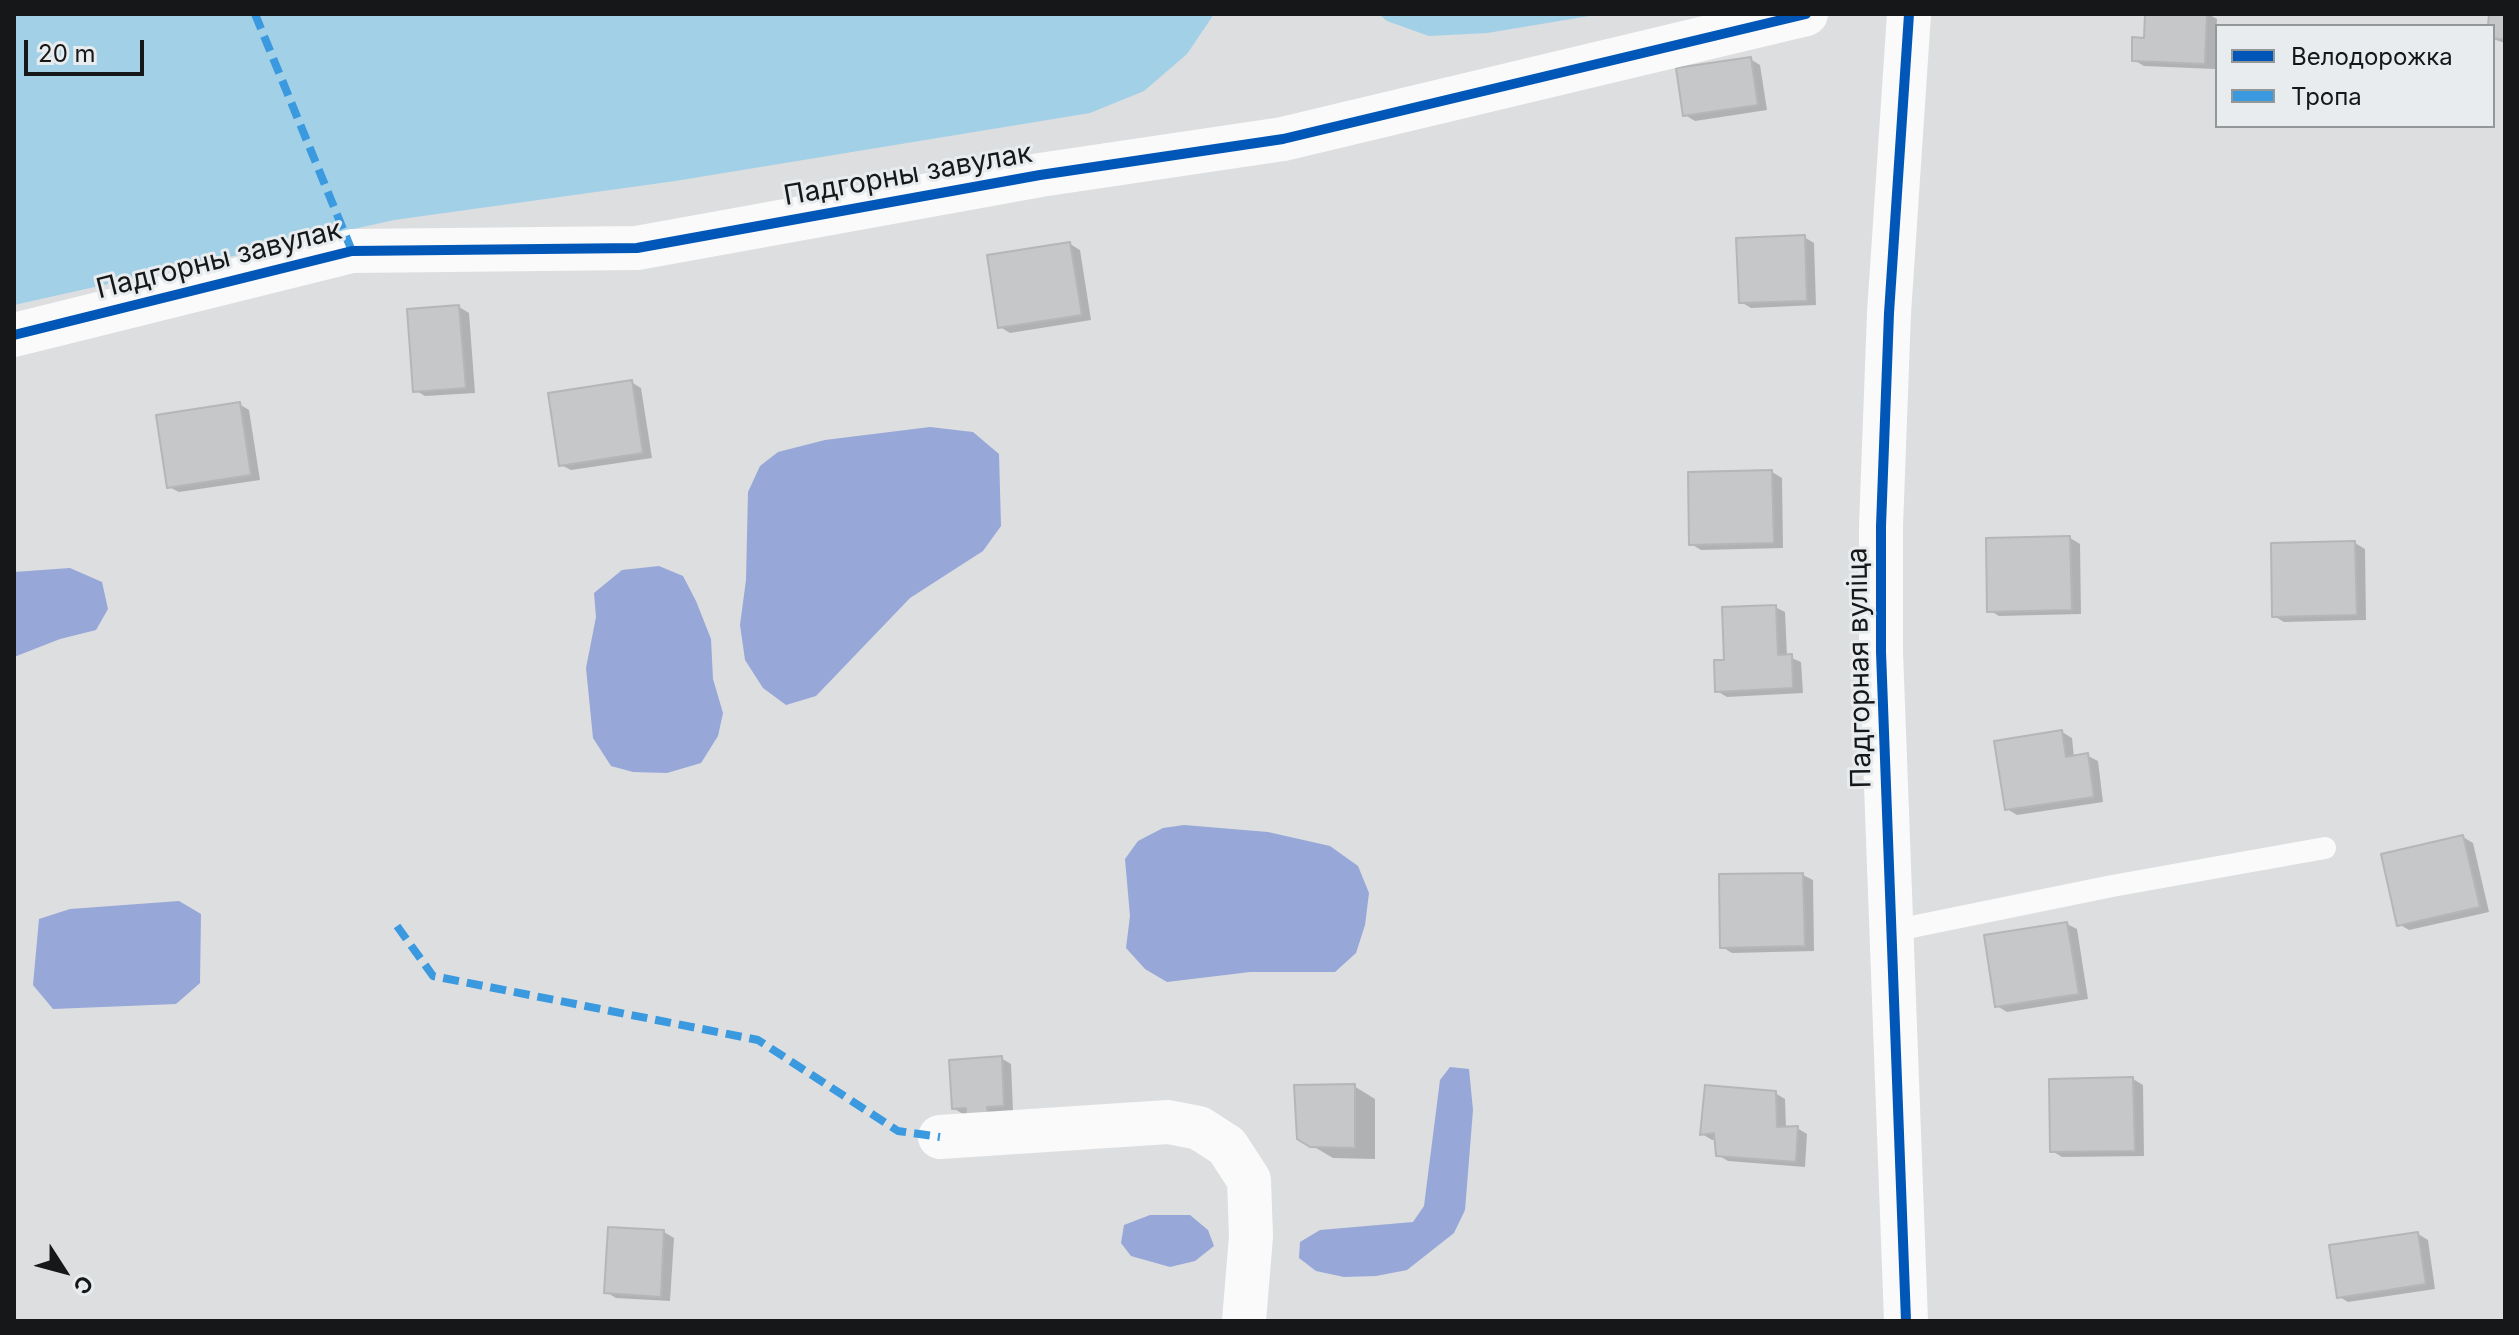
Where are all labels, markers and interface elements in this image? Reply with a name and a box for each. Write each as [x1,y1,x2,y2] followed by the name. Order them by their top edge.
[28,24,148,74] scale bar
[2215,24,2495,128] legend
[38,39,96,68] text: 20 m
[2291,42,2453,71] text: Велодорожка
[2291,82,2362,111] text: Тропа
[781,137,1035,213] street label: Падгорны завулак
[93,213,345,307] street label: Падгорны завулак
[1841,547,1879,789] street label: Падгорная вуліца
[24,1231,104,1311] north arrow
[68,1271,99,1299] text: С

